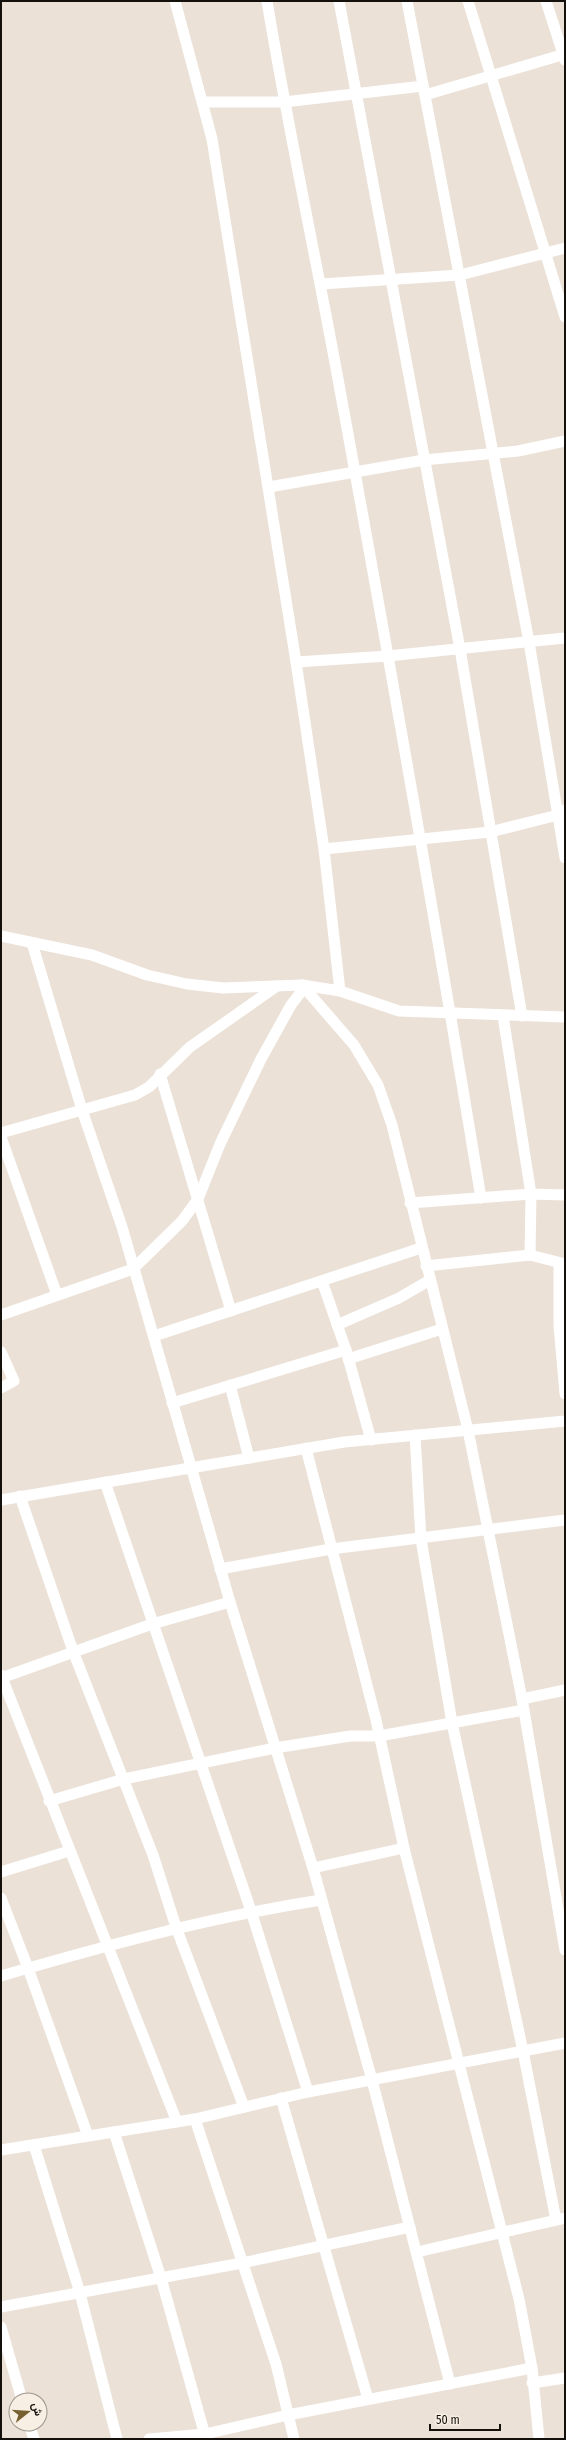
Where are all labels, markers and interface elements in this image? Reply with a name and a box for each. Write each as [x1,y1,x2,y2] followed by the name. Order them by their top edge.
[8,2392,48,2432] north arrow
[29,2401,45,2417] text: ش
[430,2406,500,2432] scale bar
[436,2413,460,2427] text: 50 m

